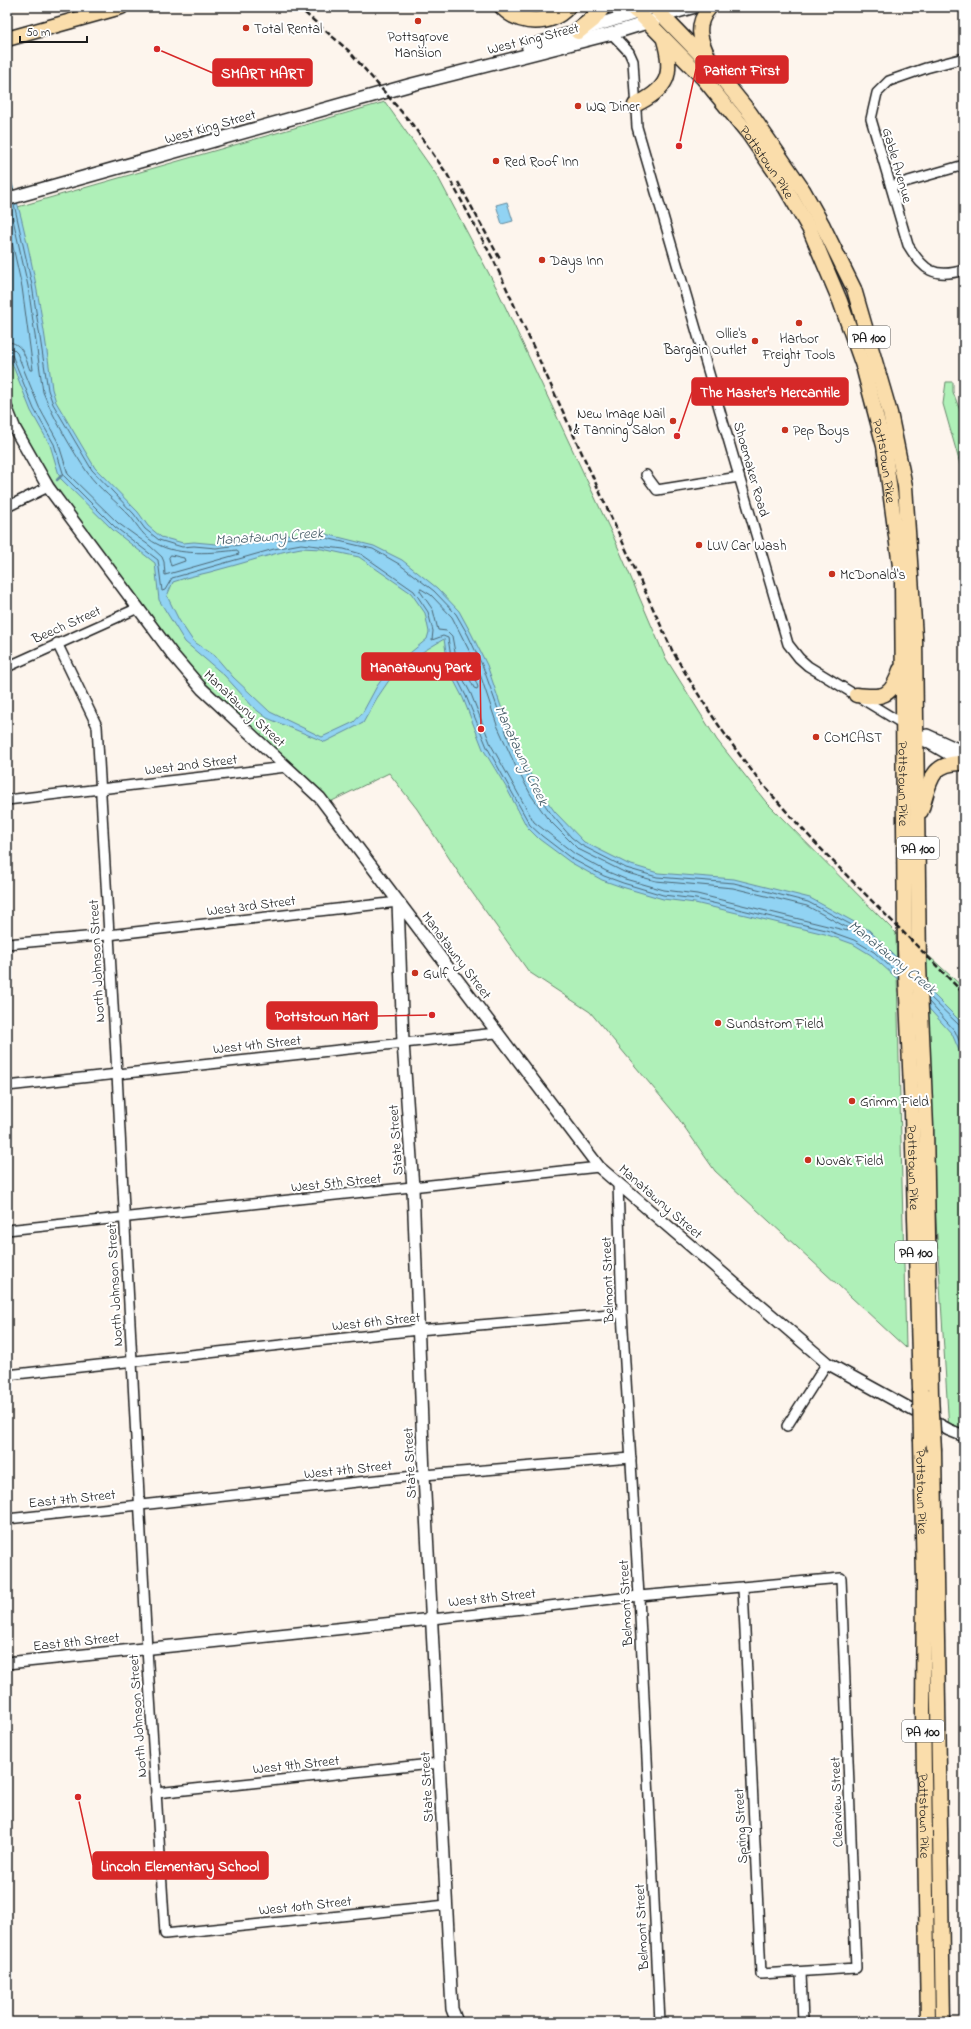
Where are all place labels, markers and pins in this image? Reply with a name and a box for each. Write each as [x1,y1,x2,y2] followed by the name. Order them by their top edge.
[413,16,423,26] marker: Pottsgrove Mansion
[254,19,322,40] place label: Total Rental
[241,23,251,33] marker: Total Rental
[387,27,449,64] place label: Pottsgrove Mansion
[696,56,788,83] callout: Patient First
[213,59,312,86] callout: SMART MART
[586,97,640,118] place label: WQ Diner
[573,101,583,111] marker: WQ Diner
[504,152,579,173] place label: Red Roof Inn
[491,156,501,166] marker: Red Roof Inn
[549,251,603,273] place label: Days Inn
[537,255,547,265] marker: Days Inn
[794,318,804,328] marker: Harbor Freight Tools
[663,324,747,362] place label: Ollie's Bargain Outlet
[762,329,835,367] place label: Harbor Freight Tools
[750,336,760,346] marker: Ollie's Bargain Outlet
[692,378,848,405] callout: The Master's Mercantile
[573,404,665,442] place label: New Image Nail & Tanning Salon
[668,416,678,426] marker: New Image Nail & Tanning Salon
[793,421,849,443] place label: Pep Boys
[780,425,790,435] marker: Pep Boys
[707,536,786,557] place label: LUV Car Wash
[694,540,704,550] marker: LUV Car Wash
[840,565,906,586] place label: McDonald's
[827,569,837,579] marker: McDonald's
[362,653,480,680] callout: Manatawny Park
[824,728,882,749] place label: COMCAST
[811,732,821,742] marker: COMCAST
[423,964,449,985] place label: Gulf
[410,968,420,978] marker: Gulf
[267,1002,377,1029] callout: Pottstown Mart
[726,1014,824,1035] place label: Sundstrom Field
[713,1018,723,1028] marker: Sundstrom Field
[860,1092,929,1113] place label: Grimm Field
[847,1096,857,1106] marker: Grimm Field
[816,1151,884,1172] place label: Novak Field
[803,1155,813,1165] marker: Novak Field
[93,1852,268,1879] callout: Lincoln Elementary School

